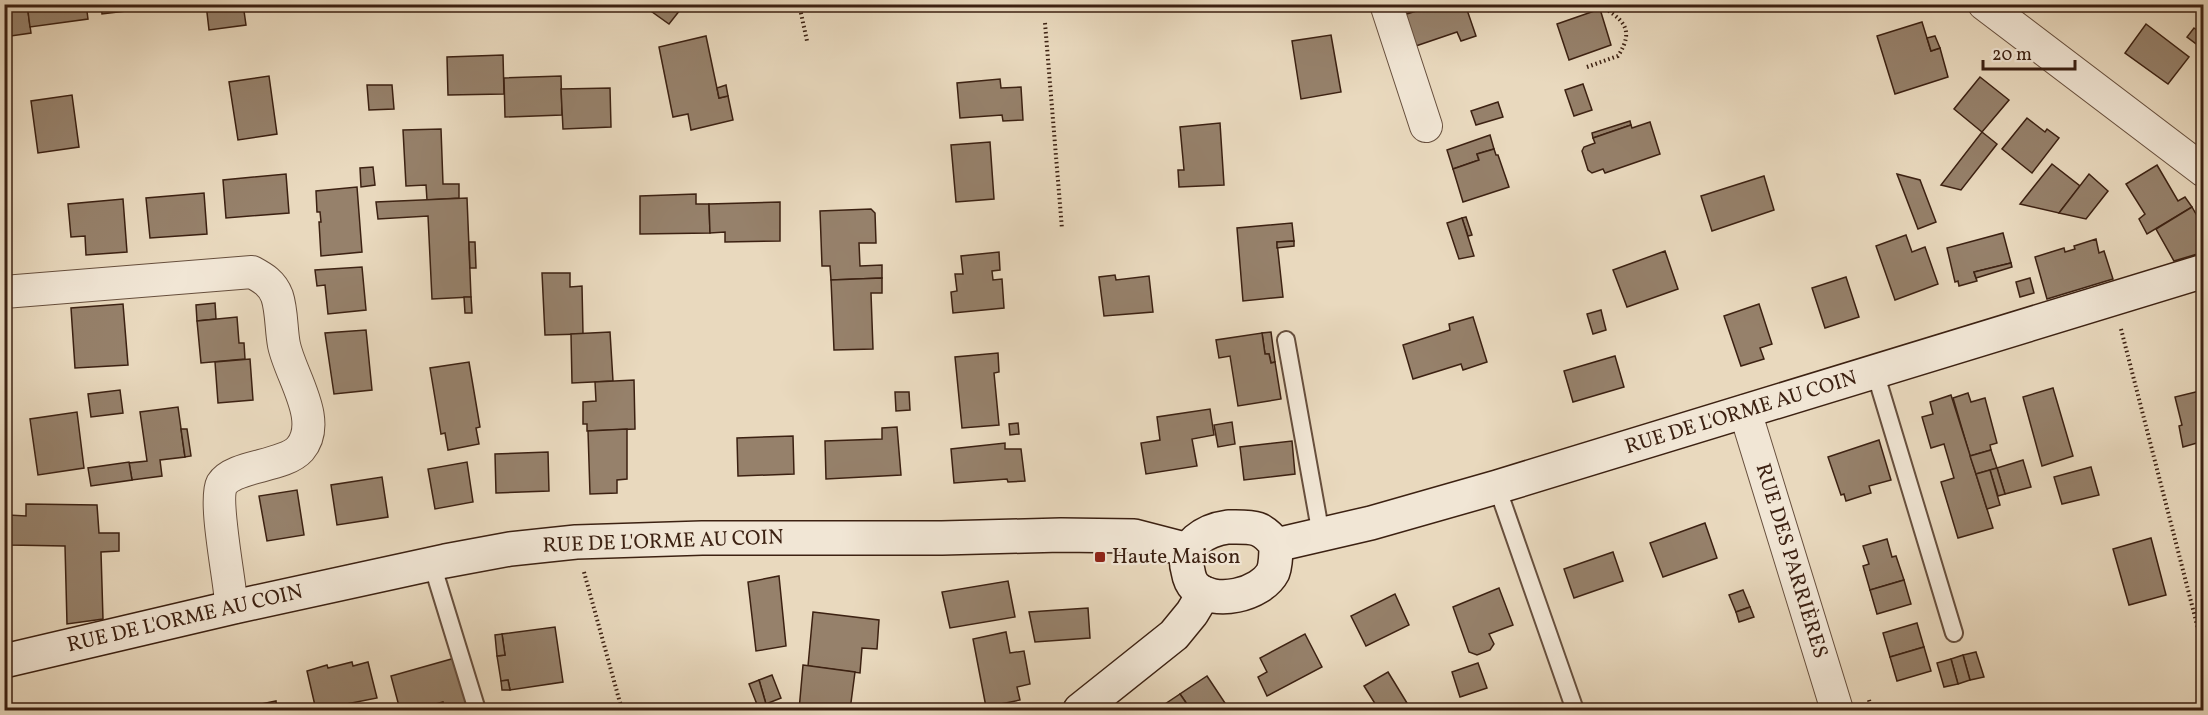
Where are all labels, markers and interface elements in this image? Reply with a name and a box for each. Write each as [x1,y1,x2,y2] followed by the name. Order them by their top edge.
[1983,33,2074,71] scale bar
[1992,43,2032,68] text: 20 m
[1621,364,1861,462] street label: RUE DE L'ORME AU COIN
[1748,460,1834,662] street label: RUE DES PARRIÈRES
[542,523,784,561] street label: RUE DE L'ORME AU COIN
[1112,543,1240,572] place label: Haute Maison
[1093,550,1107,564] marker: Haute Maison
[64,578,306,660] street label: RUE DE L'ORME AU COIN

